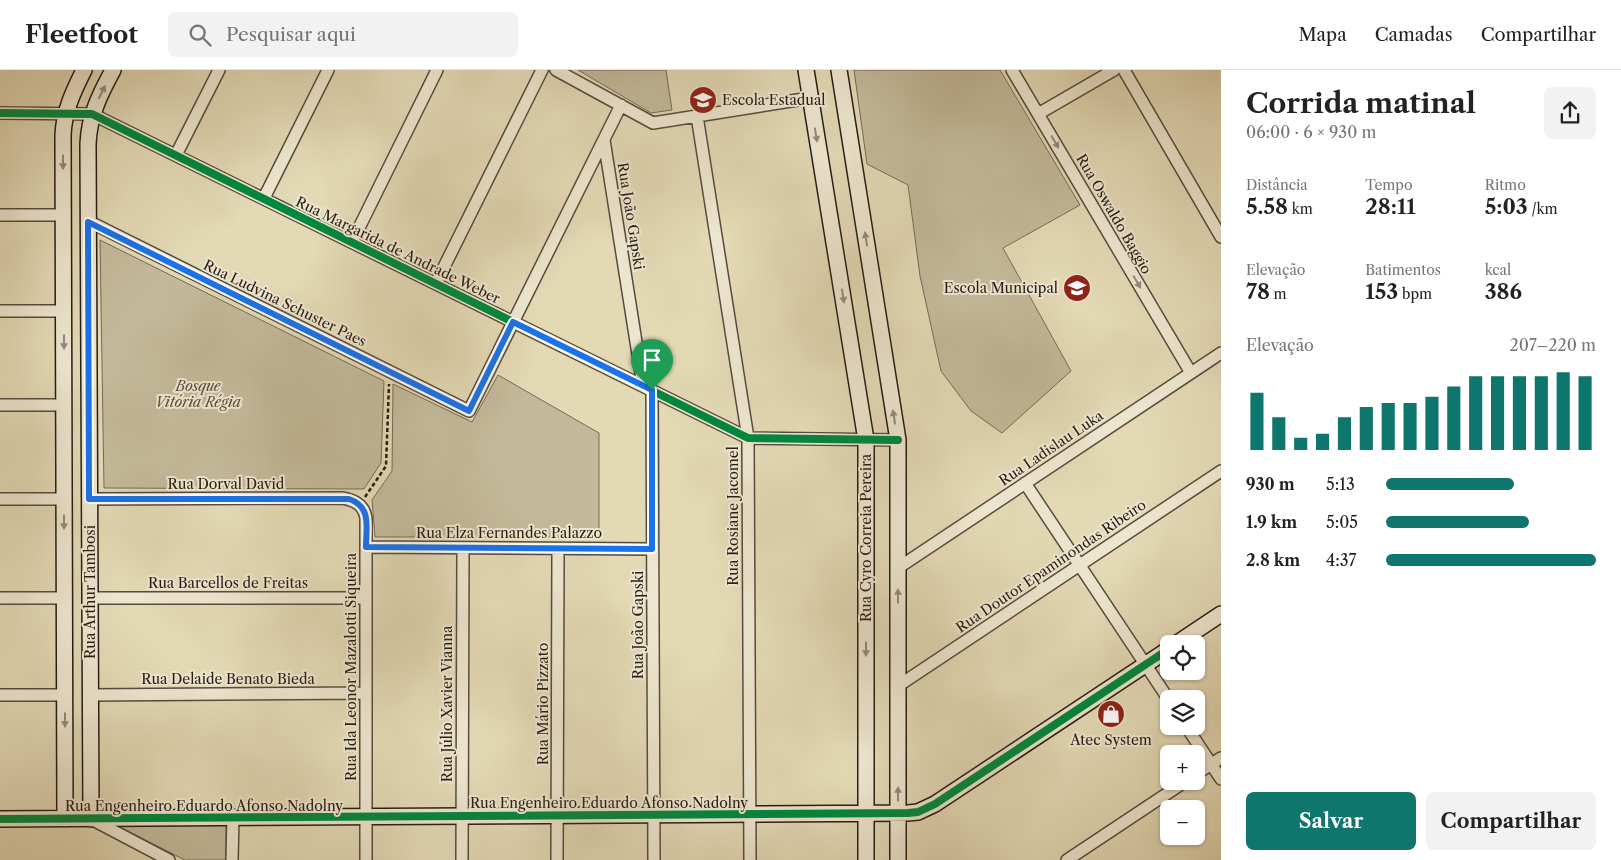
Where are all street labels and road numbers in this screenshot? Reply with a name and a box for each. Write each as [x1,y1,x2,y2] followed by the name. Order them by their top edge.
[1072,151,1156,277] street label: Rua Oswaldo Baggio
[614,161,648,271] street label: Rua João Gapski
[293,192,503,308] street label: Rua Margarida de Andrade Weber
[201,256,369,350] street label: Rua Ludvina Schuster Paes
[995,406,1107,490] street label: Rua Ladislau Luka
[724,446,742,586] street label: Rua Rosiane Jacomel
[857,453,875,622] street label: Rua Cyro Correia Pereira
[168,475,285,493] street label: Rua Dorval David
[953,496,1149,636] street label: Rua Doutor Epaminondas Ribeiro
[416,524,602,542] street label: Rua Elza Fernandes Palazzo
[81,525,99,659] street label: Rua Arthur Tambosi
[342,552,360,781] street label: Rua Ida Leonor Mazalotti Siqueira
[629,571,647,679] street label: Rua João Gapski
[148,574,308,592] street label: Rua Barcellos de Freitas
[438,625,456,782] street label: Rua Júlio Xavier Vianna
[534,643,552,765] street label: Rua Mário Pizzato
[141,670,315,688] street label: Rua Delaide Benato Bieda
[470,794,748,812] street label: Rua Engenheiro Eduardo Afonso Nadolny
[65,797,343,815] street label: Rua Engenheiro Eduardo Afonso Nadolny

